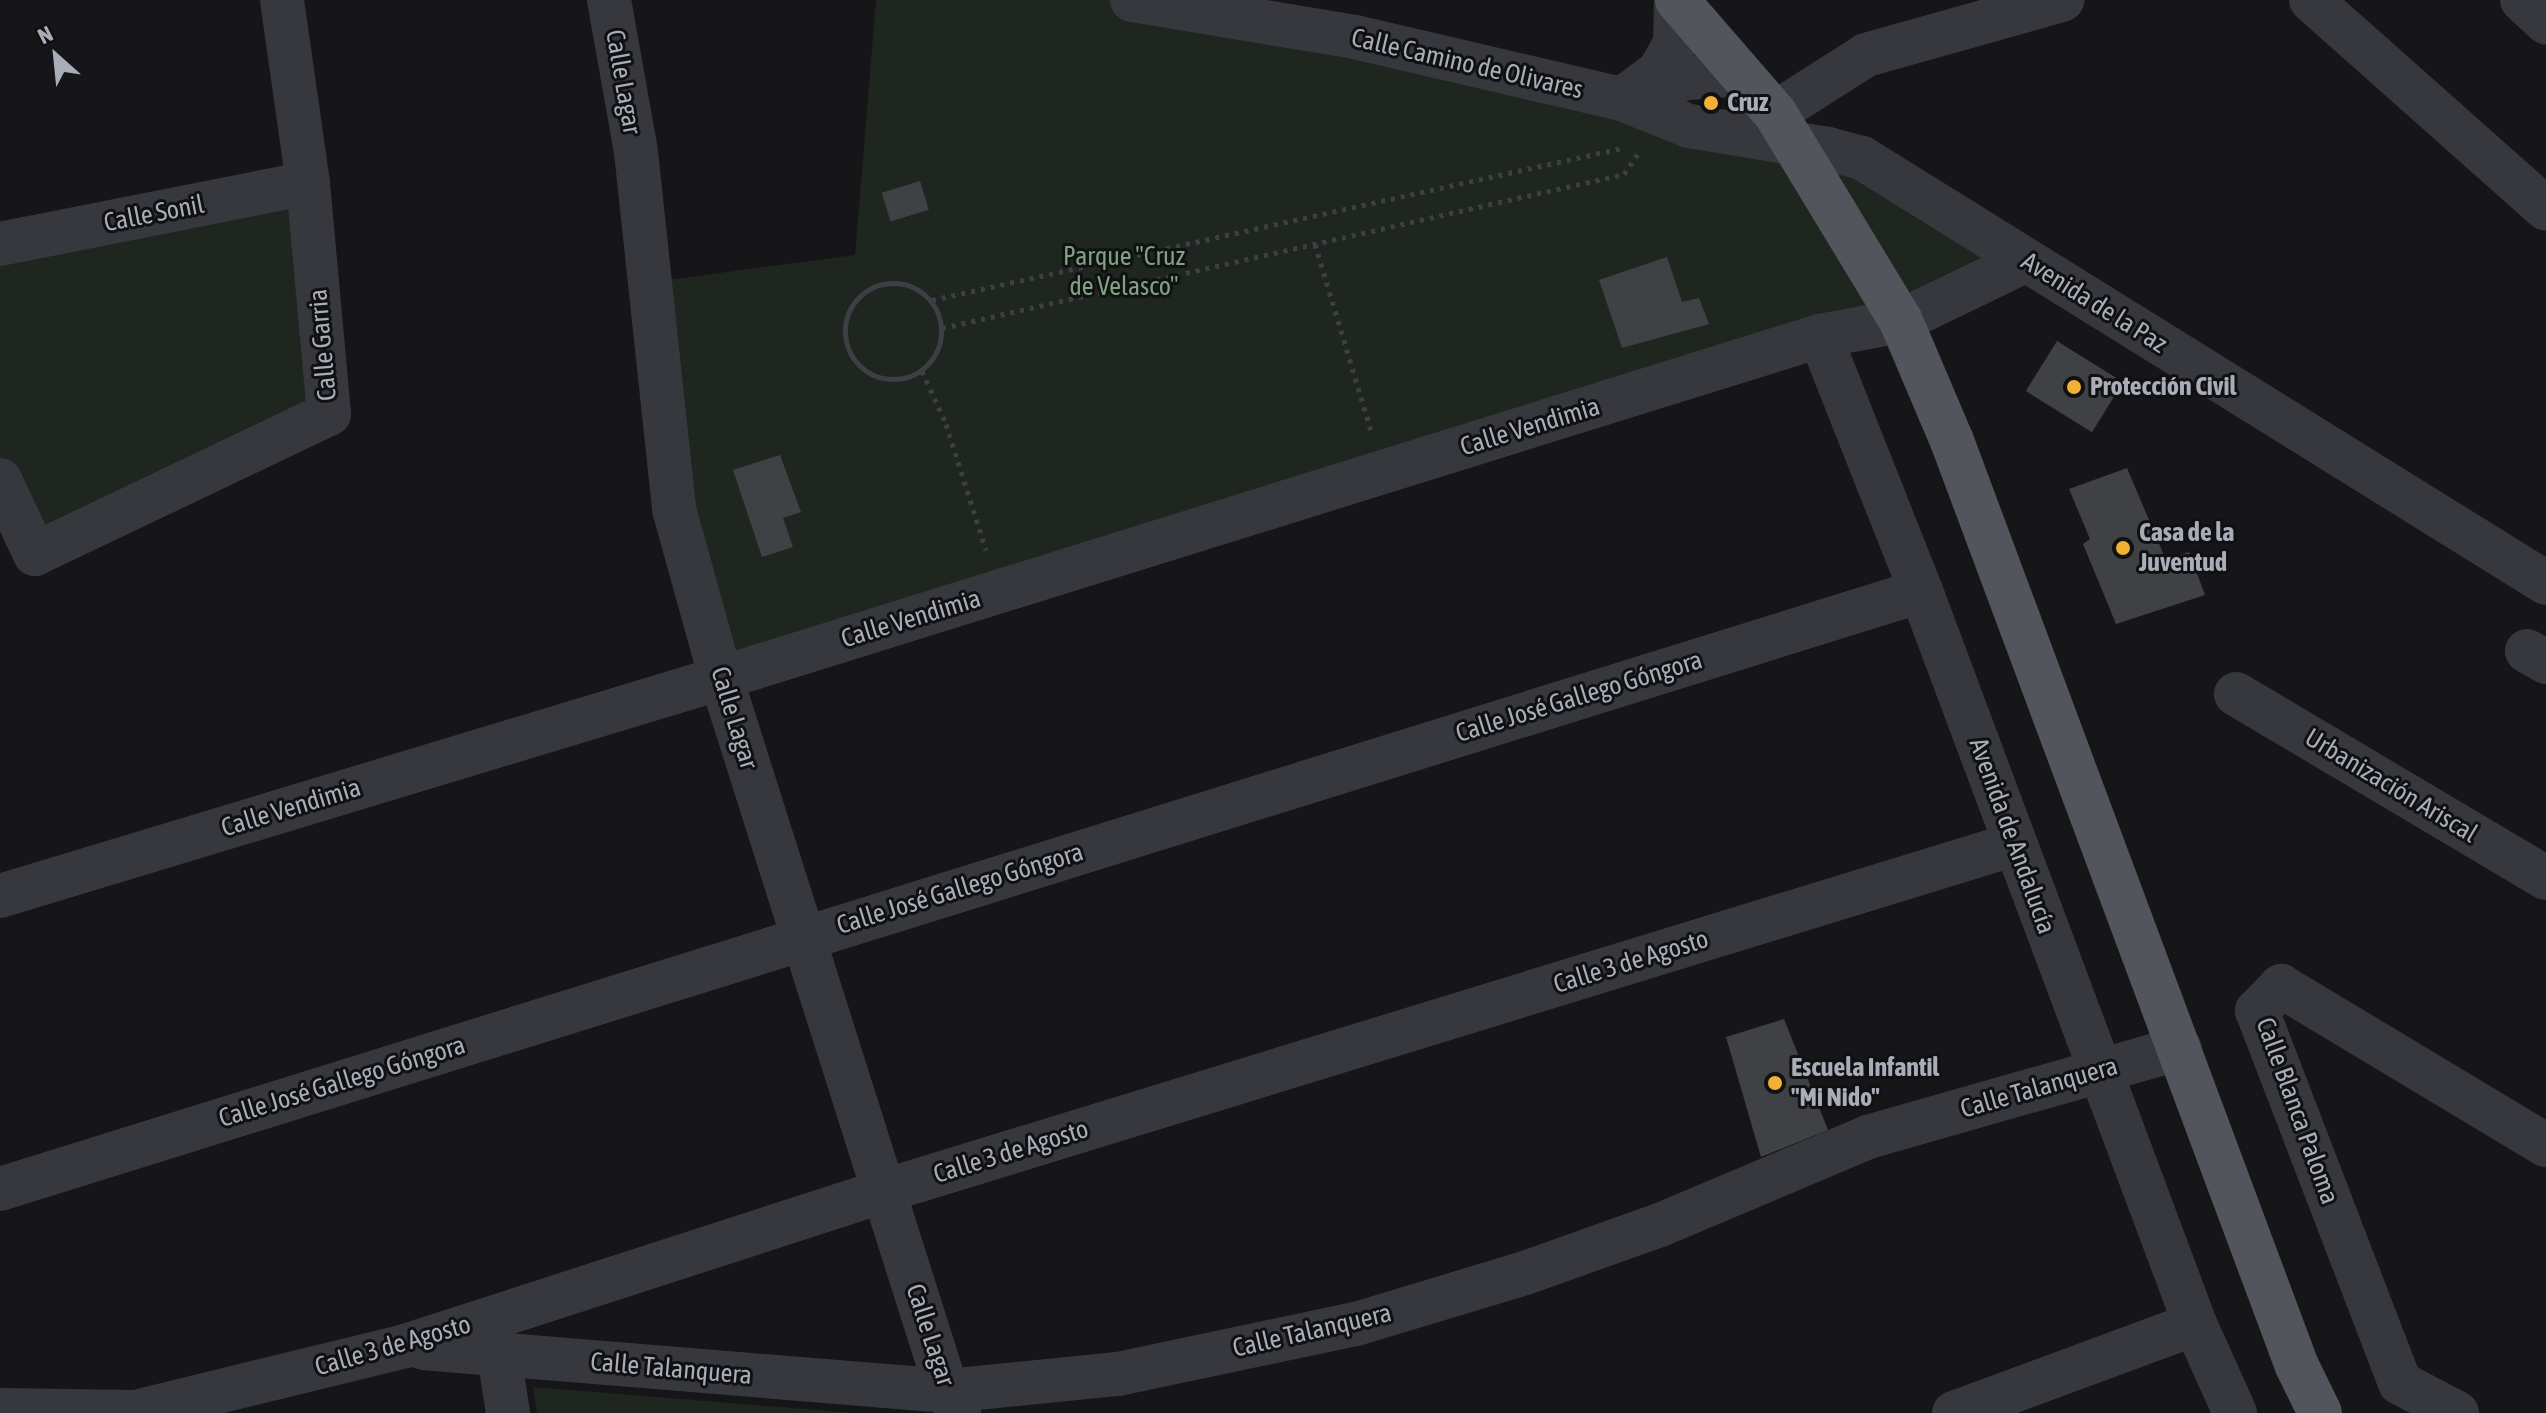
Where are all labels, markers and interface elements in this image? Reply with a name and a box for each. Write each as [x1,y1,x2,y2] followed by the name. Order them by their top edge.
[16,16,96,96] north arrow
[33,20,57,49] text: N
[1348,22,1586,106] street label: Calle Camino de Olivares
[598,27,648,137] street label: Calle Lagar
[1727,87,1768,119] place label: Cruz
[1702,94,1720,112] marker: Cruz
[101,189,207,239] street label: Calle Sonil
[1063,241,1185,302] park label: Parque "Cruz de Velasco"
[2016,246,2172,360] street label: Avenida de la Paz
[303,288,343,402] street label: Calle Garria
[2090,371,2236,403] place label: Protección Civil
[2065,378,2083,396] marker: Protección Civil
[1457,391,1603,463] street label: Calle Vendimia
[2139,517,2234,578] place label: Casa de la Juventud
[2114,539,2132,557] marker: Casa de la Juventud
[838,583,984,655] street label: Calle Vendimia
[1452,645,1706,749] street label: Calle José Gallego Góngora
[704,663,764,773] street label: Calle Lagar
[2299,722,2483,850] street label: Urbanización Ariscal
[1962,734,2062,938] street label: Avenida de Andalucía
[218,772,364,844] street label: Calle Vendimia
[833,837,1087,941] street label: Calle José Gallego Góngora
[1550,924,1712,1000] street label: Calle 3 de Agosto
[2249,1014,2345,1208] street label: Calle Blanca Paloma
[215,1030,469,1134] street label: Calle José Gallego Góngora
[1957,1051,2121,1125] street label: Calle Talanquera
[1791,1052,1939,1114] place label: Escuela Infantil "Mi Nido"
[1766,1074,1784,1092] marker: Escuela Infantil "Mi Nido"
[930,1114,1092,1190] street label: Calle 3 de Agosto
[899,1280,961,1390] street label: Calle Lagar
[1230,1298,1394,1364] street label: Calle Talanquera
[312,1309,474,1383] street label: Calle 3 de Agosto
[589,1346,753,1392] street label: Calle Talanquera

